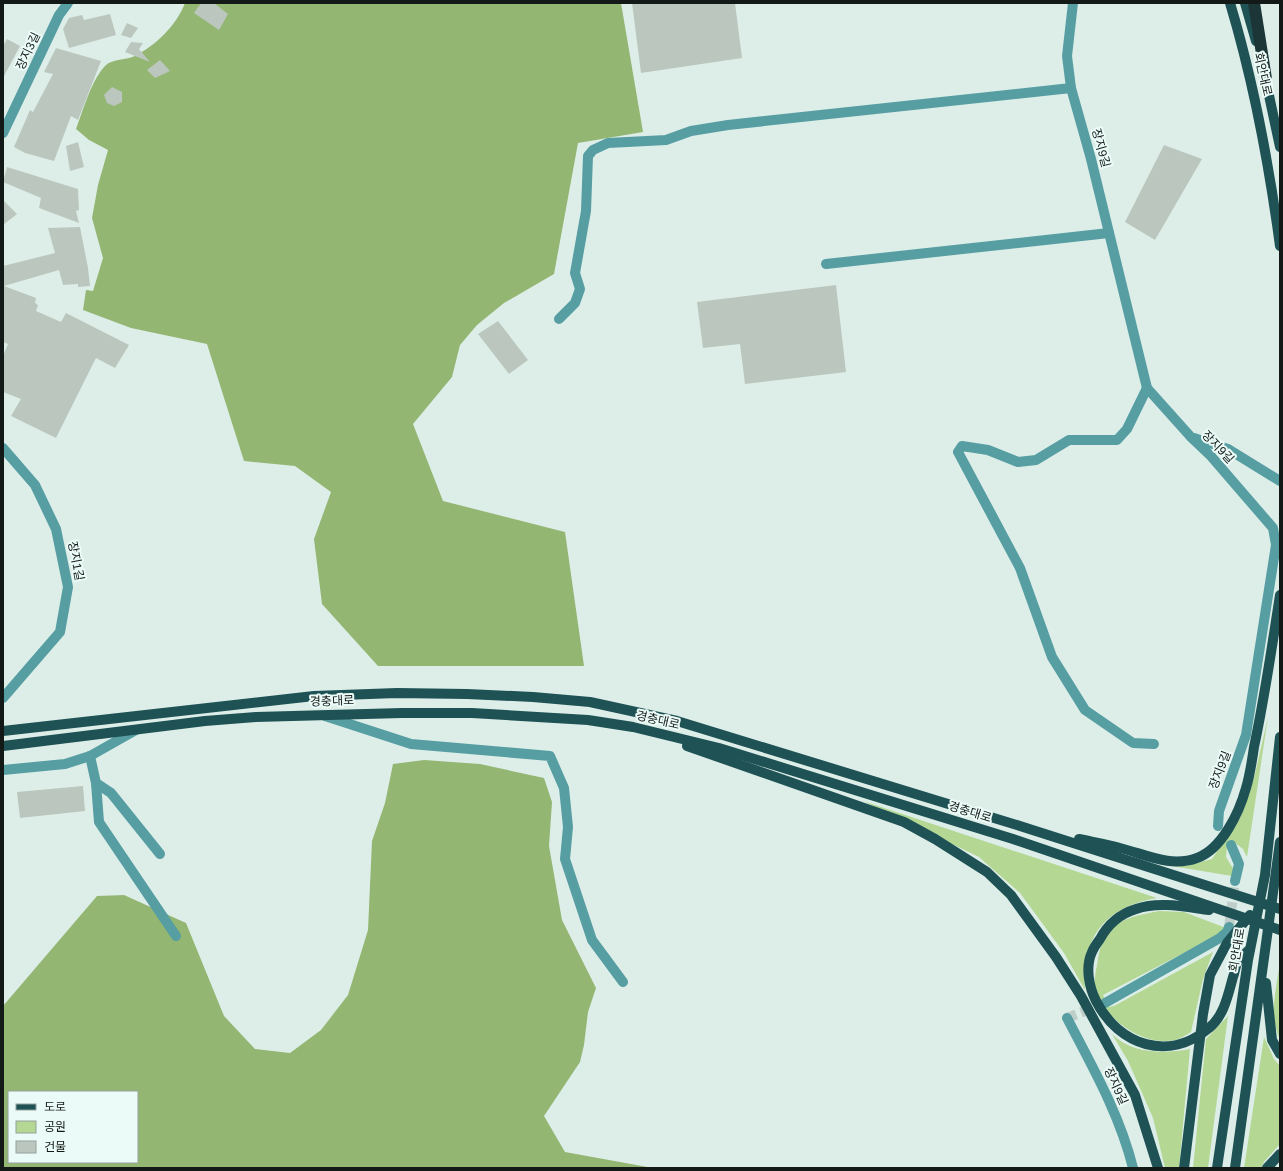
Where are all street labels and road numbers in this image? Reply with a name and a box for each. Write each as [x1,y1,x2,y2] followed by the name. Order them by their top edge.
[13,30,43,72] street label: 장지3길
[1251,51,1275,97] street label: 회안대로
[1089,127,1113,169] street label: 장지9길
[1199,428,1237,466] street label: 장지9길
[65,540,87,582] street label: 장지1길
[310,693,354,709] street label: 경충대로
[635,708,681,732] street label: 경충대로
[1206,749,1234,791] street label: 장지9길
[947,799,993,825] street label: 경충대로
[1226,927,1248,973] street label: 회안대로
[1101,1065,1131,1107] street label: 장지9길

